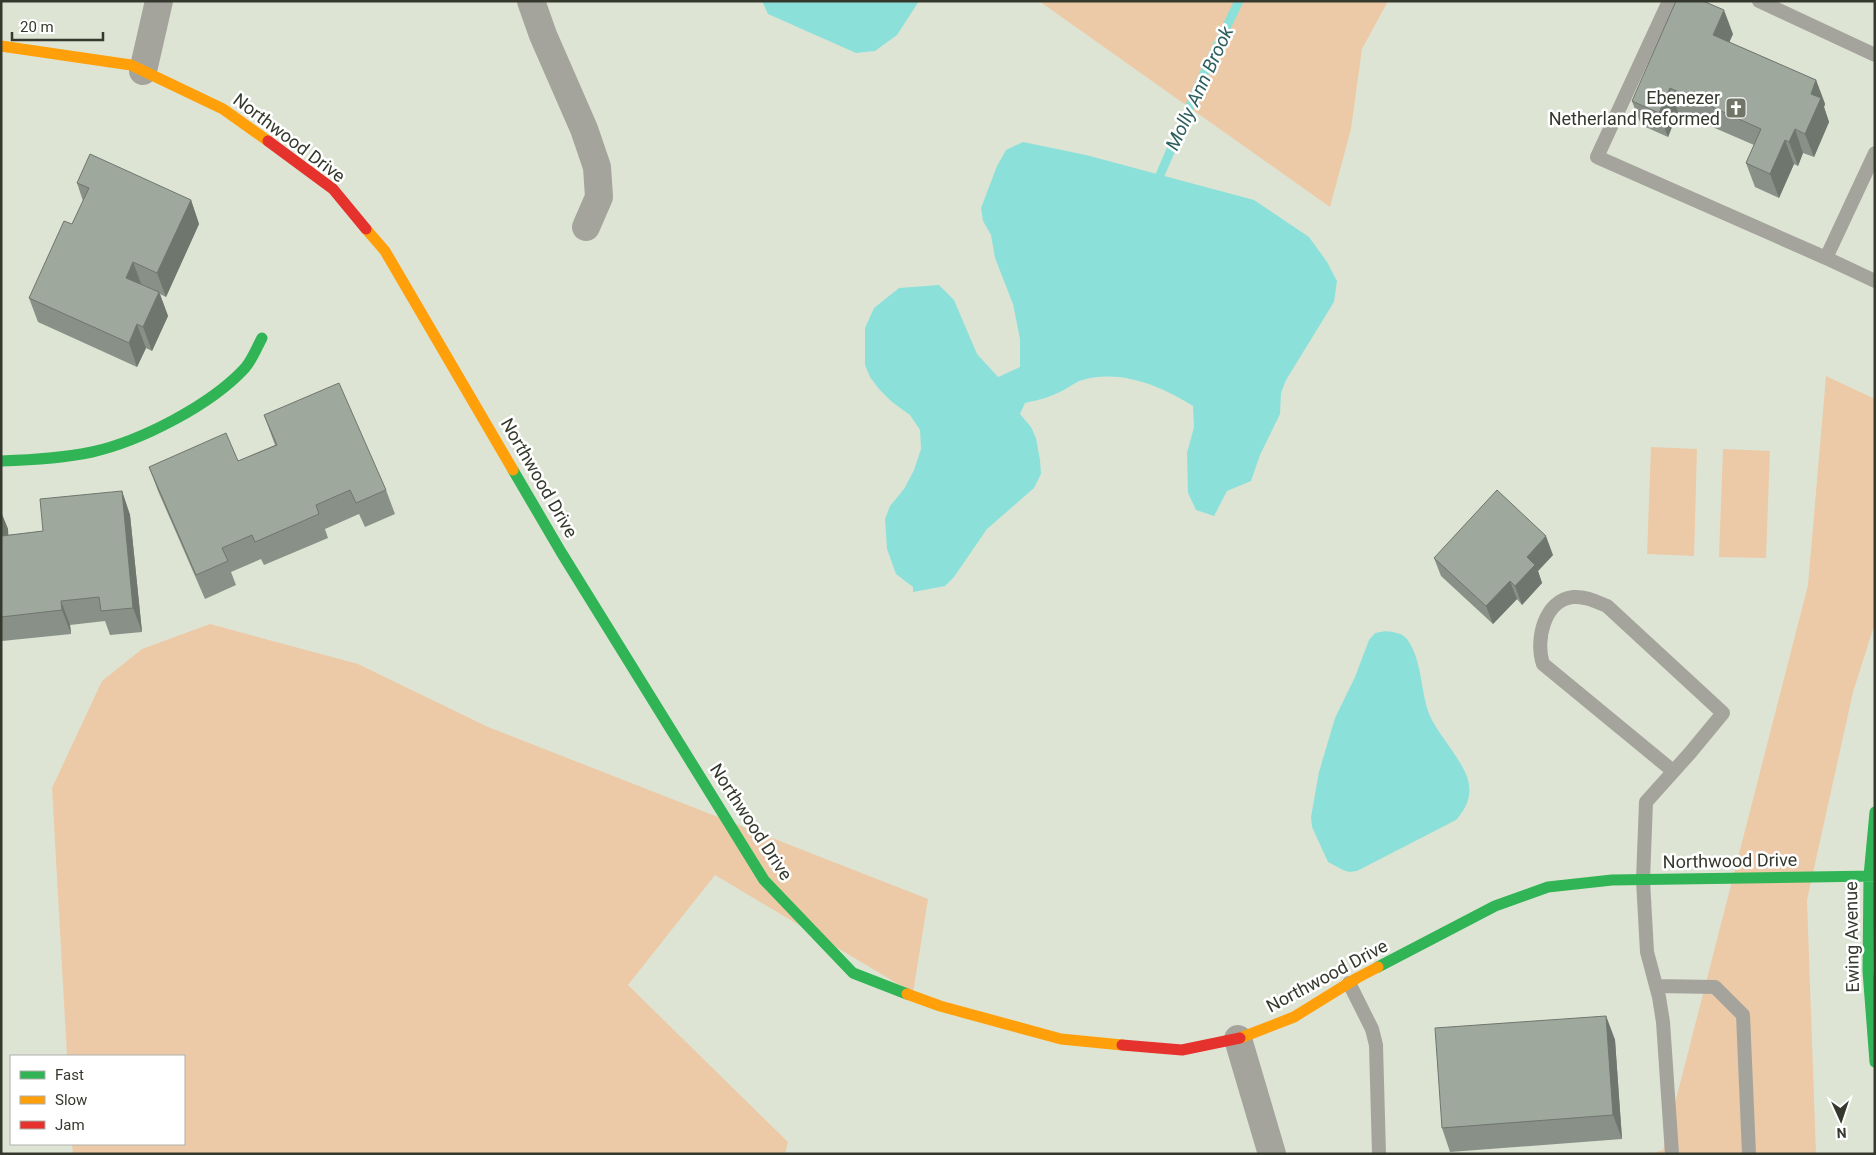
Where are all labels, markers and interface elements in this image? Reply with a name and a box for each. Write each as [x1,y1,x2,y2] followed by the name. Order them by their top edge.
[12,10,104,42] scale bar
[20,18,54,36] text: 20 m
[1161,22,1238,154] water label: Molly Ann Brook
[1549,87,1720,129] place label: Ebenezer Netherland Reformed
[229,89,349,186] street label: Northwood Drive
[1724,96,1748,120] church icon: Ebenezer Netherland Reformed
[497,414,582,541] street label: Northwood Drive
[706,760,797,884] street label: Northwood Drive
[1663,849,1797,872] street label: Northwood Drive
[1840,881,1863,993] street label: Ewing Avenue
[1262,935,1391,1016] street label: Northwood Drive
[10,1055,185,1145] legend
[55,1066,84,1084] text: Fast
[55,1091,87,1109] text: Slow
[1816,1095,1866,1145] north arrow
[55,1116,85,1134] text: Jam
[1836,1125,1847,1141] text: N

